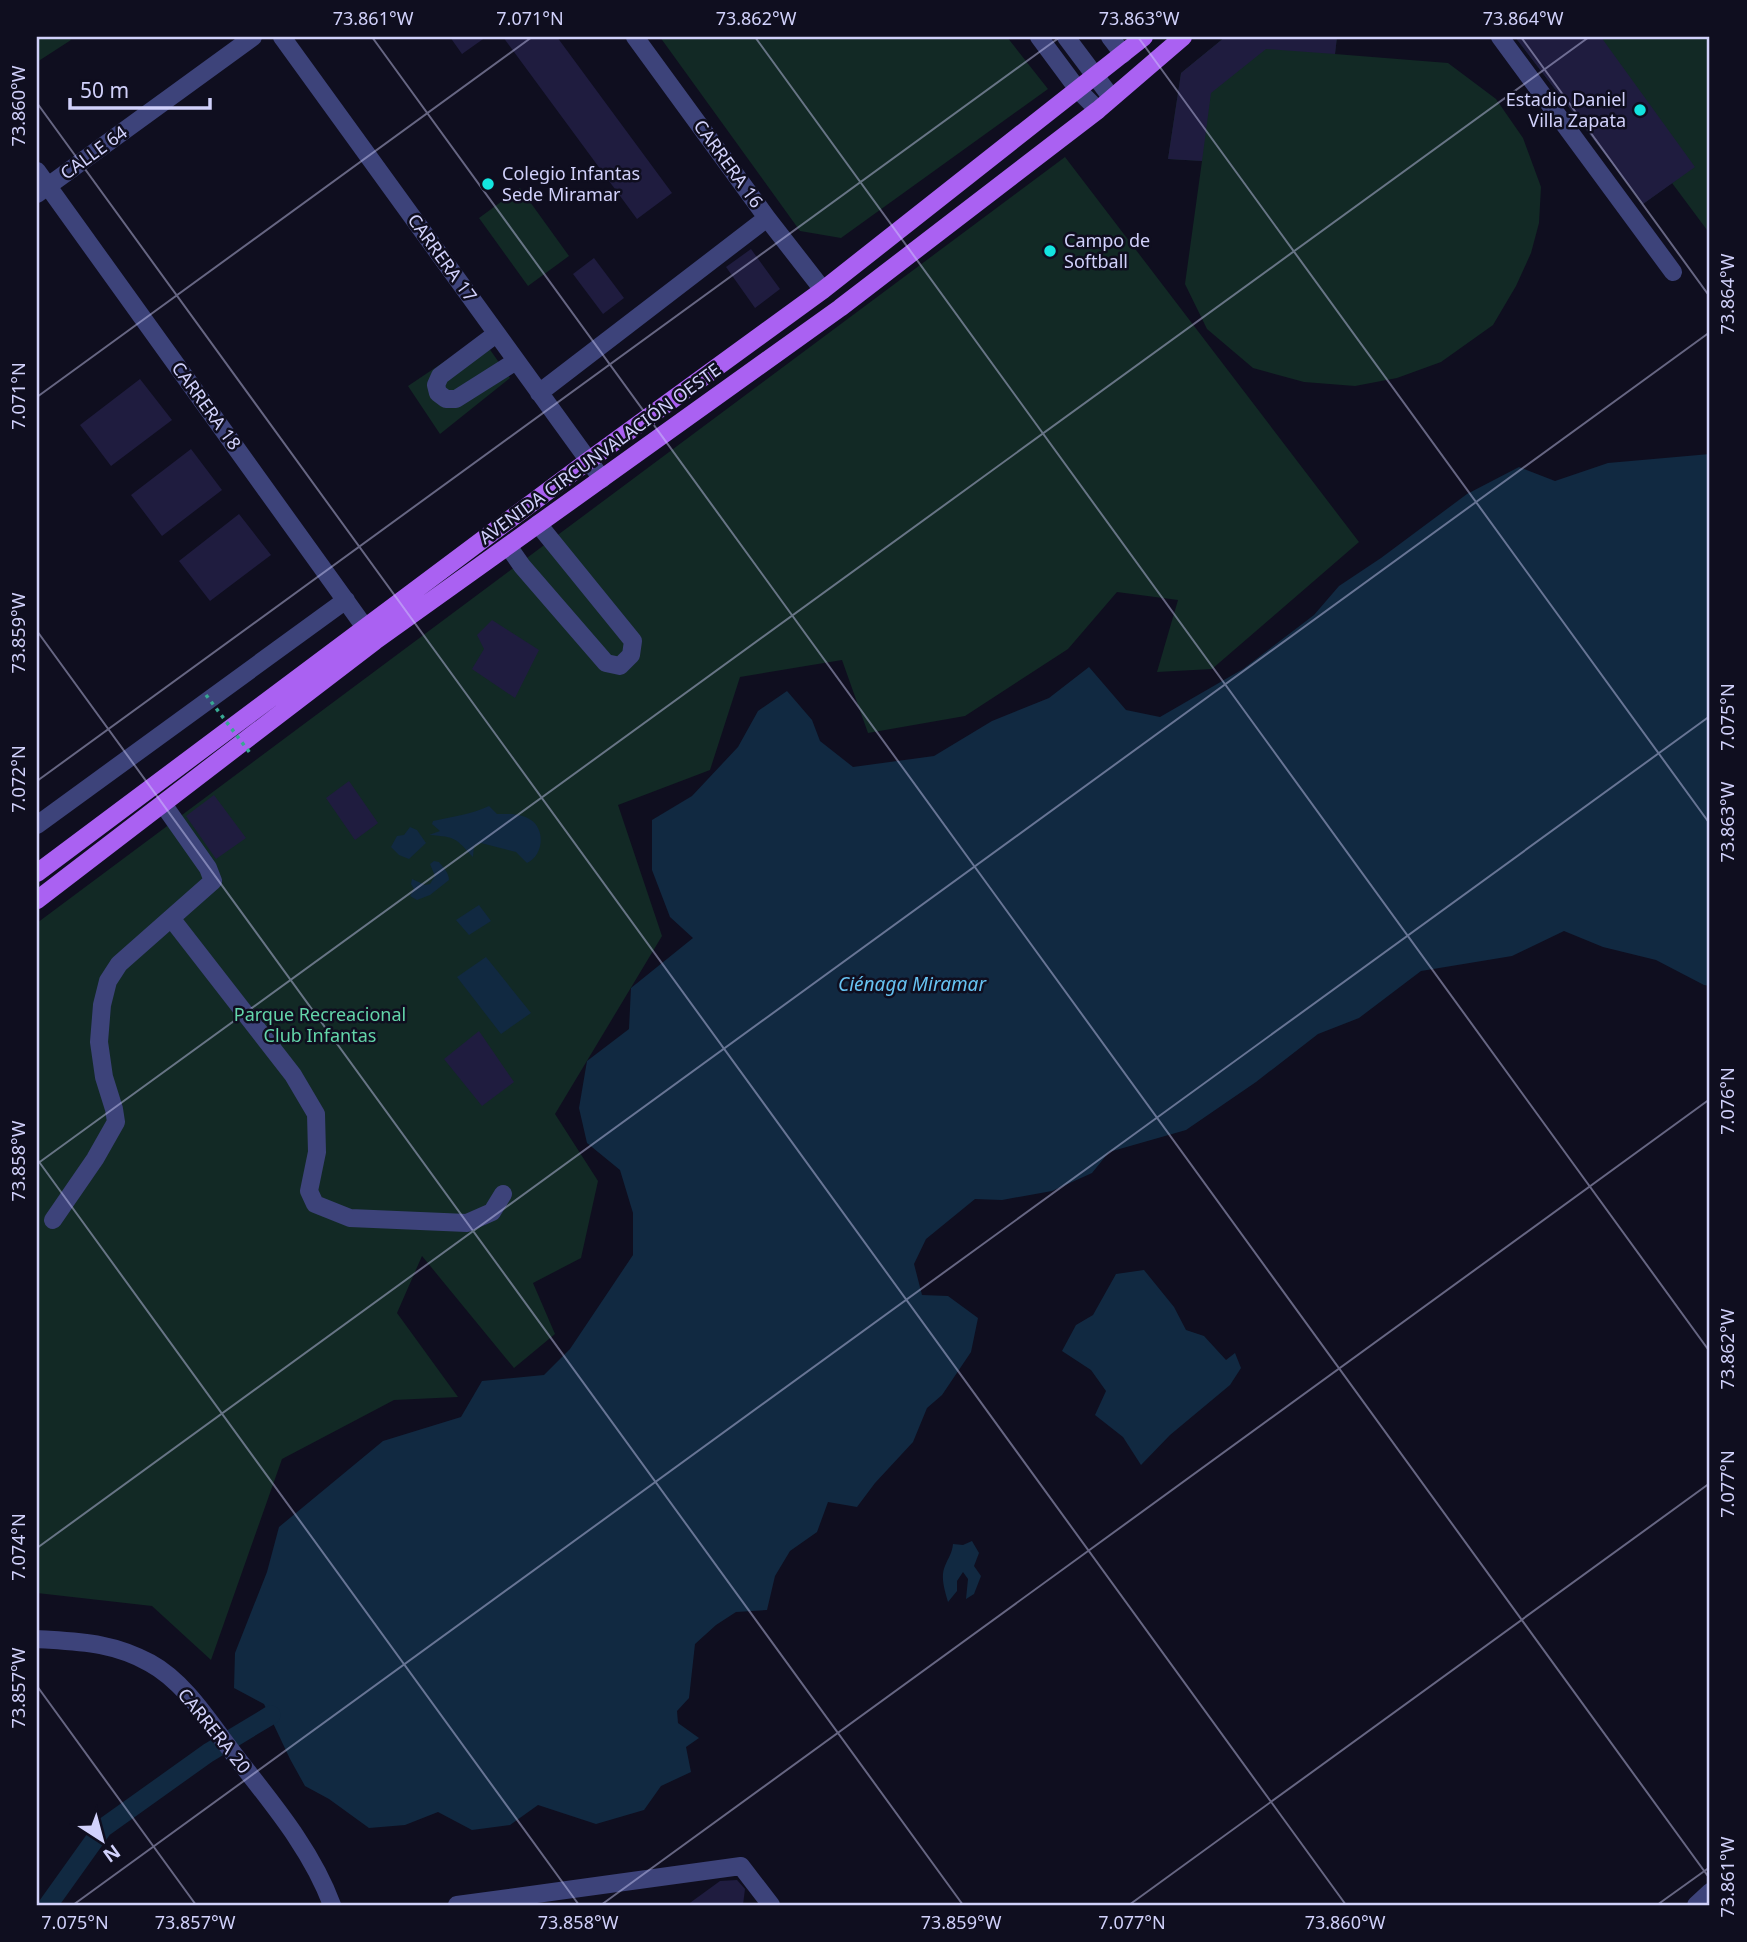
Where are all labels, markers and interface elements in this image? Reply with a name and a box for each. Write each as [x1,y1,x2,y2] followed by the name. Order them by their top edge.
[333,6,414,30] text: 73.861°W
[496,6,564,30] text: 7.071°N
[716,6,797,30] text: 73.862°W
[1099,6,1180,30] text: 73.863°W
[1483,6,1564,30] text: 73.864°W
[6,65,30,146] text: 73.860°W
[70,66,210,110] scale bar
[80,76,129,104] text: 50 m
[1506,87,1626,132] place label: Estadio Daniel Villa Zapata
[1632,102,1648,118] marker: Estadio Daniel Villa Zapata
[689,115,769,212] street label: CARRERA 16
[55,120,132,185] street label: CALLE 64
[502,161,640,206] place label: Colegio Infantas Sede Miramar
[480,176,496,192] marker: Colegio Infantas Sede Miramar
[403,209,483,306] street label: CARRERA 17
[1064,228,1150,273] place label: Campo de Softball
[1042,243,1058,259] marker: Campo de Softball
[1715,253,1739,334] text: 73.864°W
[167,357,247,454] street label: CARRERA 18
[474,357,725,549] street label: AVENIDA CIRCUNVALACIÓN OESTE
[6,362,30,430] text: 7.071°N
[6,592,30,673] text: 73.859°W
[1715,683,1739,751] text: 7.075°N
[6,745,30,813] text: 7.072°N
[1715,781,1739,862] text: 73.863°W
[838,971,987,997] water label: Ciénaga Miramar
[234,1002,406,1047] park label: Parque Recreacional Club Infantas
[1715,1067,1739,1135] text: 7.076°N
[6,1120,30,1201] text: 73.858°W
[1715,1308,1739,1389] text: 73.862°W
[1715,1450,1739,1518] text: 7.077°N
[6,1513,30,1581] text: 7.074°N
[6,1647,30,1728] text: 73.857°W
[173,1683,257,1778] street label: CARRERA 20
[66,1806,136,1876] north arrow
[1715,1836,1739,1917] text: 73.861°W
[98,1839,126,1869] text: N
[41,1910,109,1934] text: 7.075°N
[155,1910,236,1934] text: 73.857°W
[538,1910,619,1934] text: 73.858°W
[921,1910,1002,1934] text: 73.859°W
[1098,1910,1166,1934] text: 7.077°N
[1305,1910,1386,1934] text: 73.860°W

